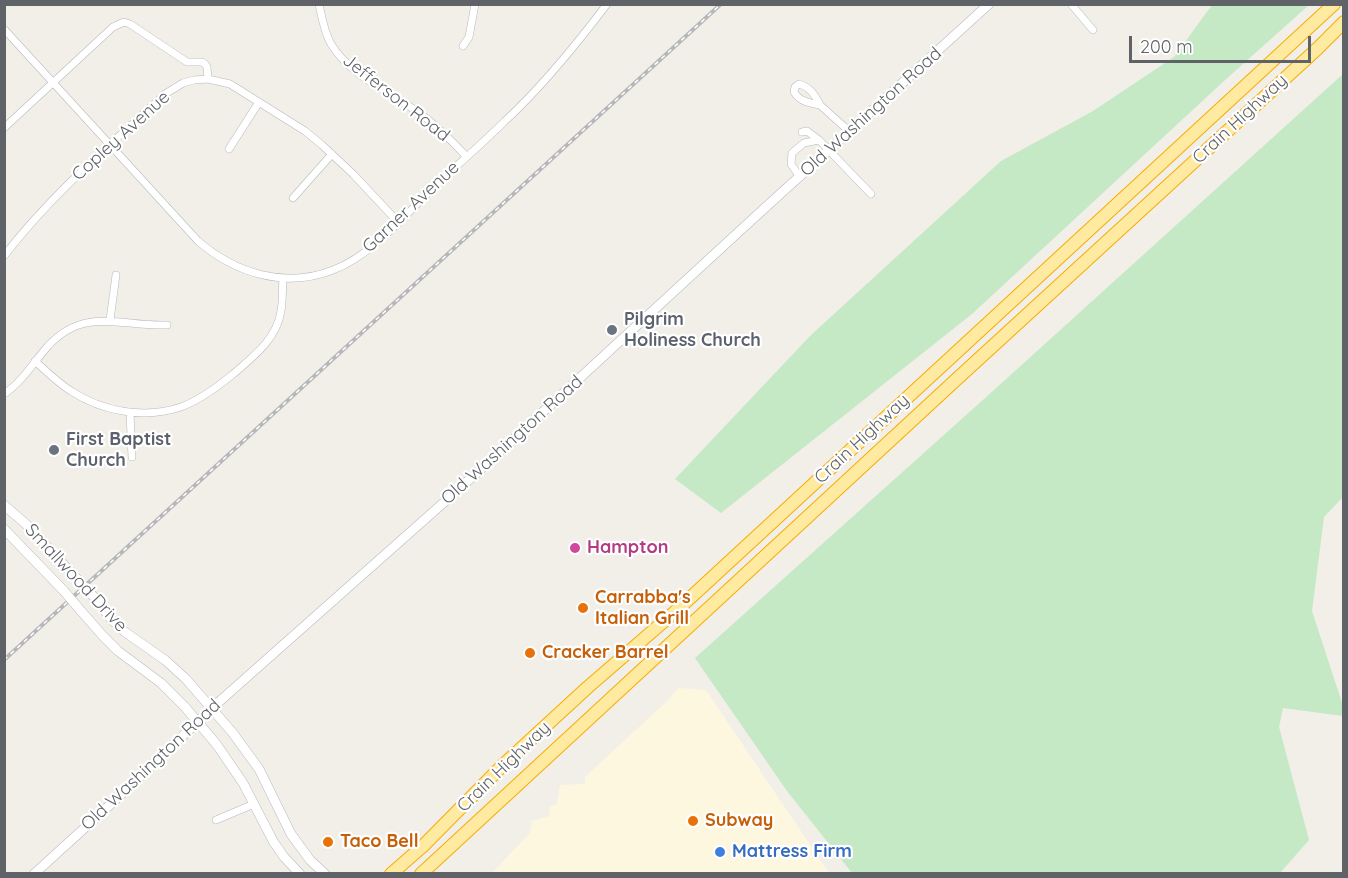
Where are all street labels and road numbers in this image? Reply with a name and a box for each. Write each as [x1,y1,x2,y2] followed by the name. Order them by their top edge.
[796,43,946,181] street label: Old Washington Road
[338,50,454,146] street label: Jefferson Road
[1188,70,1292,168] street label: Crain Highway
[68,86,174,186] street label: Copley Avenue
[358,157,464,257] street label: Garner Avenue
[437,371,587,509] street label: Old Washington Road
[810,390,914,488] street label: Crain Highway
[20,519,132,637] street label: Smallwood Drive
[77,695,225,835] street label: Old Washington Road
[453,717,555,817] street label: Crain Highway

